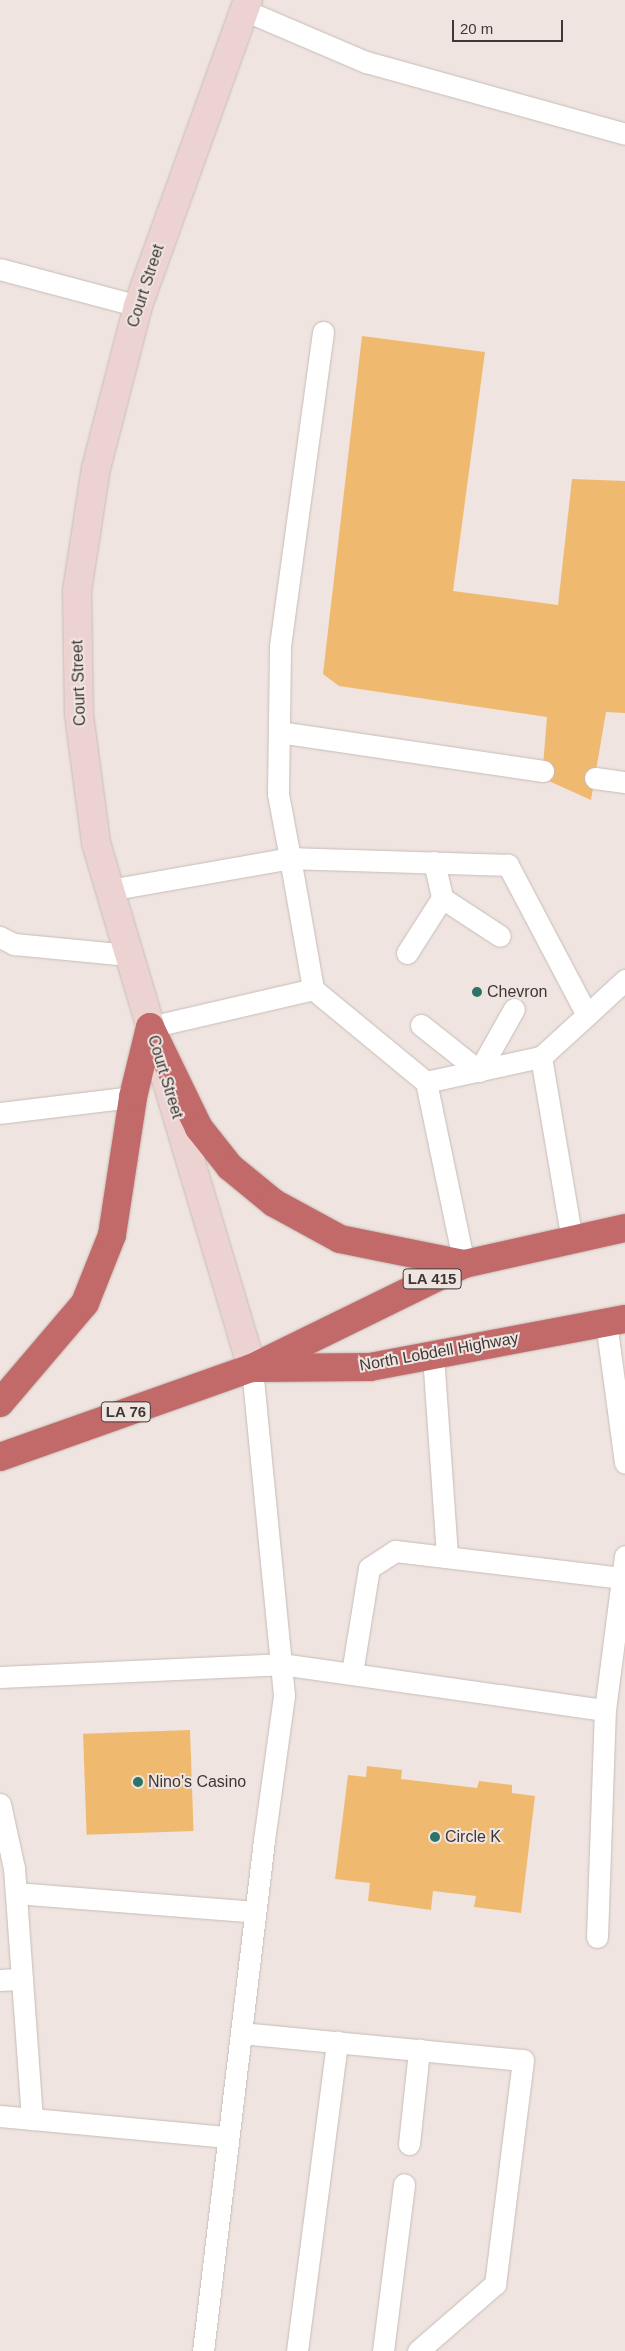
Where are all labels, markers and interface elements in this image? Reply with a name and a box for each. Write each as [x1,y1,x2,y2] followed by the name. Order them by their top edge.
[455,10,566,42] scale bar
[460,20,493,37] text: 20 m
[124,242,168,330] street label: Court Street
[68,640,90,726] street label: Court Street
[487,982,547,1002] place label: Chevron
[471,986,483,998] marker: Chevron
[143,1033,187,1121] street label: Court Street
[402,1266,462,1292] road number: LA 415
[358,1329,520,1375] street label: North Lobdell Highway
[100,1400,152,1424] road number: LA 76
[148,1772,246,1792] place label: Nino's Casino
[132,1776,144,1788] marker: Nino's Casino
[445,1827,501,1847] place label: Circle K
[429,1831,441,1843] marker: Circle K

